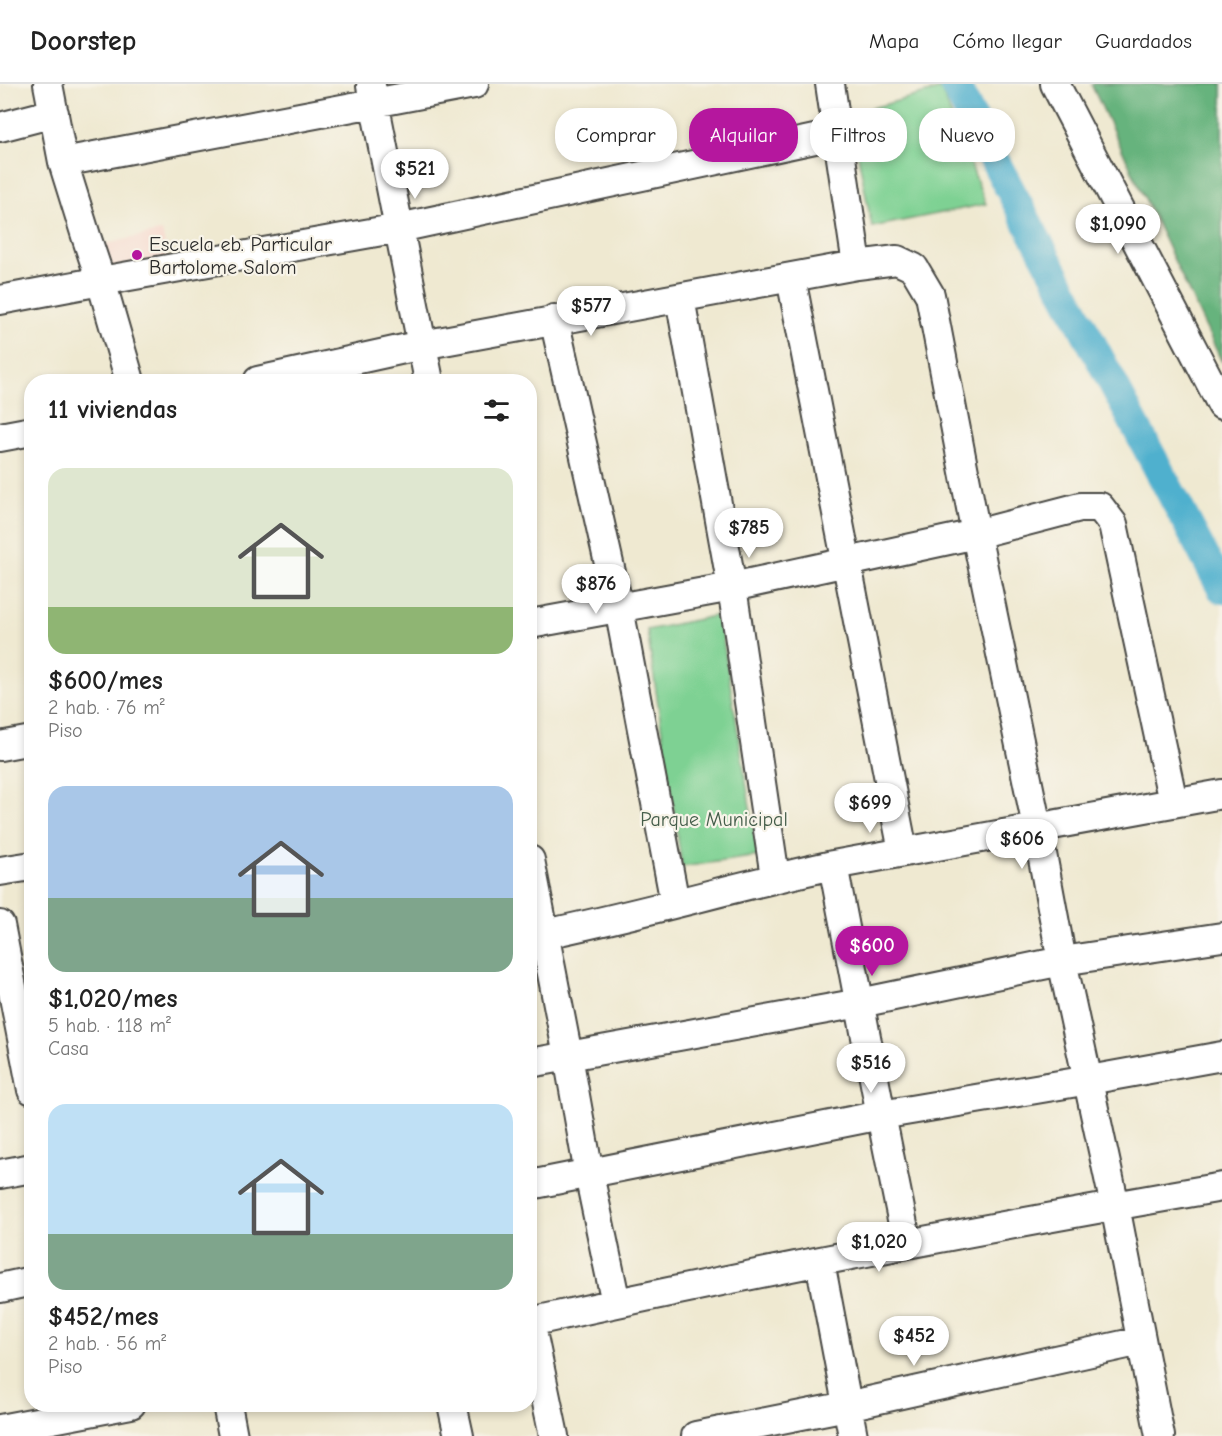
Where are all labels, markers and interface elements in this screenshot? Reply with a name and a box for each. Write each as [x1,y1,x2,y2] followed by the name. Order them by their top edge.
[30,25,136,57] text: Doorstep
[869,29,919,53] text: Mapa
[952,29,1062,53] text: Cómo llegar
[1095,29,1192,53] text: Guardados
[555,108,677,162] chip: Comprar
[689,108,798,162] chip: Alquilar
[810,108,907,162] chip: Filtros
[919,108,1015,162] chip: Nuevo
[379,149,451,200] pin: $521
[395,157,435,180] text: $521
[1069,204,1167,255] pin: $1,090
[1089,212,1147,235] text: $1,090
[149,233,332,279] place label: Escuela eb. Particular Bartolome Salom
[130,248,144,262] marker: Escuela eb. Particular Bartolome Salom
[555,286,627,337] pin: $577
[571,294,611,317] text: $577
[480,394,513,427] icon: filters
[48,395,177,425] text: 11 viviendas
[227,507,335,615] icon: home
[713,508,785,559] pin: $785
[728,516,770,539] text: $785
[560,564,632,615] pin: $876
[576,572,616,595] text: $876
[48,666,163,696] text: $600/mes
[48,696,165,719] text: 2 hab. · 76 m²
[48,719,83,742] text: Piso
[834,783,906,834] pin: $699
[848,791,892,814] text: $699
[640,808,788,831] park label: Parque Municipal
[986,819,1058,870] pin: $606
[227,825,335,933] icon: home
[1000,827,1044,850] text: $606
[836,926,908,977] pin: $600
[849,934,895,957] text: $600
[48,984,177,1014] text: $1,020/mes
[48,1014,171,1037] text: 5 hab. · 118 m²
[48,1037,89,1060] text: Casa
[835,1043,907,1094] pin: $516
[851,1051,891,1074] text: $516
[227,1143,335,1251] icon: home
[830,1222,928,1273] pin: $1,020
[851,1230,907,1253] text: $1,020
[48,1302,159,1332] text: $452/mes
[878,1316,950,1367] pin: $452
[893,1324,935,1347] text: $452
[48,1332,166,1355] text: 2 hab. · 56 m²
[48,1355,83,1378] text: Piso

